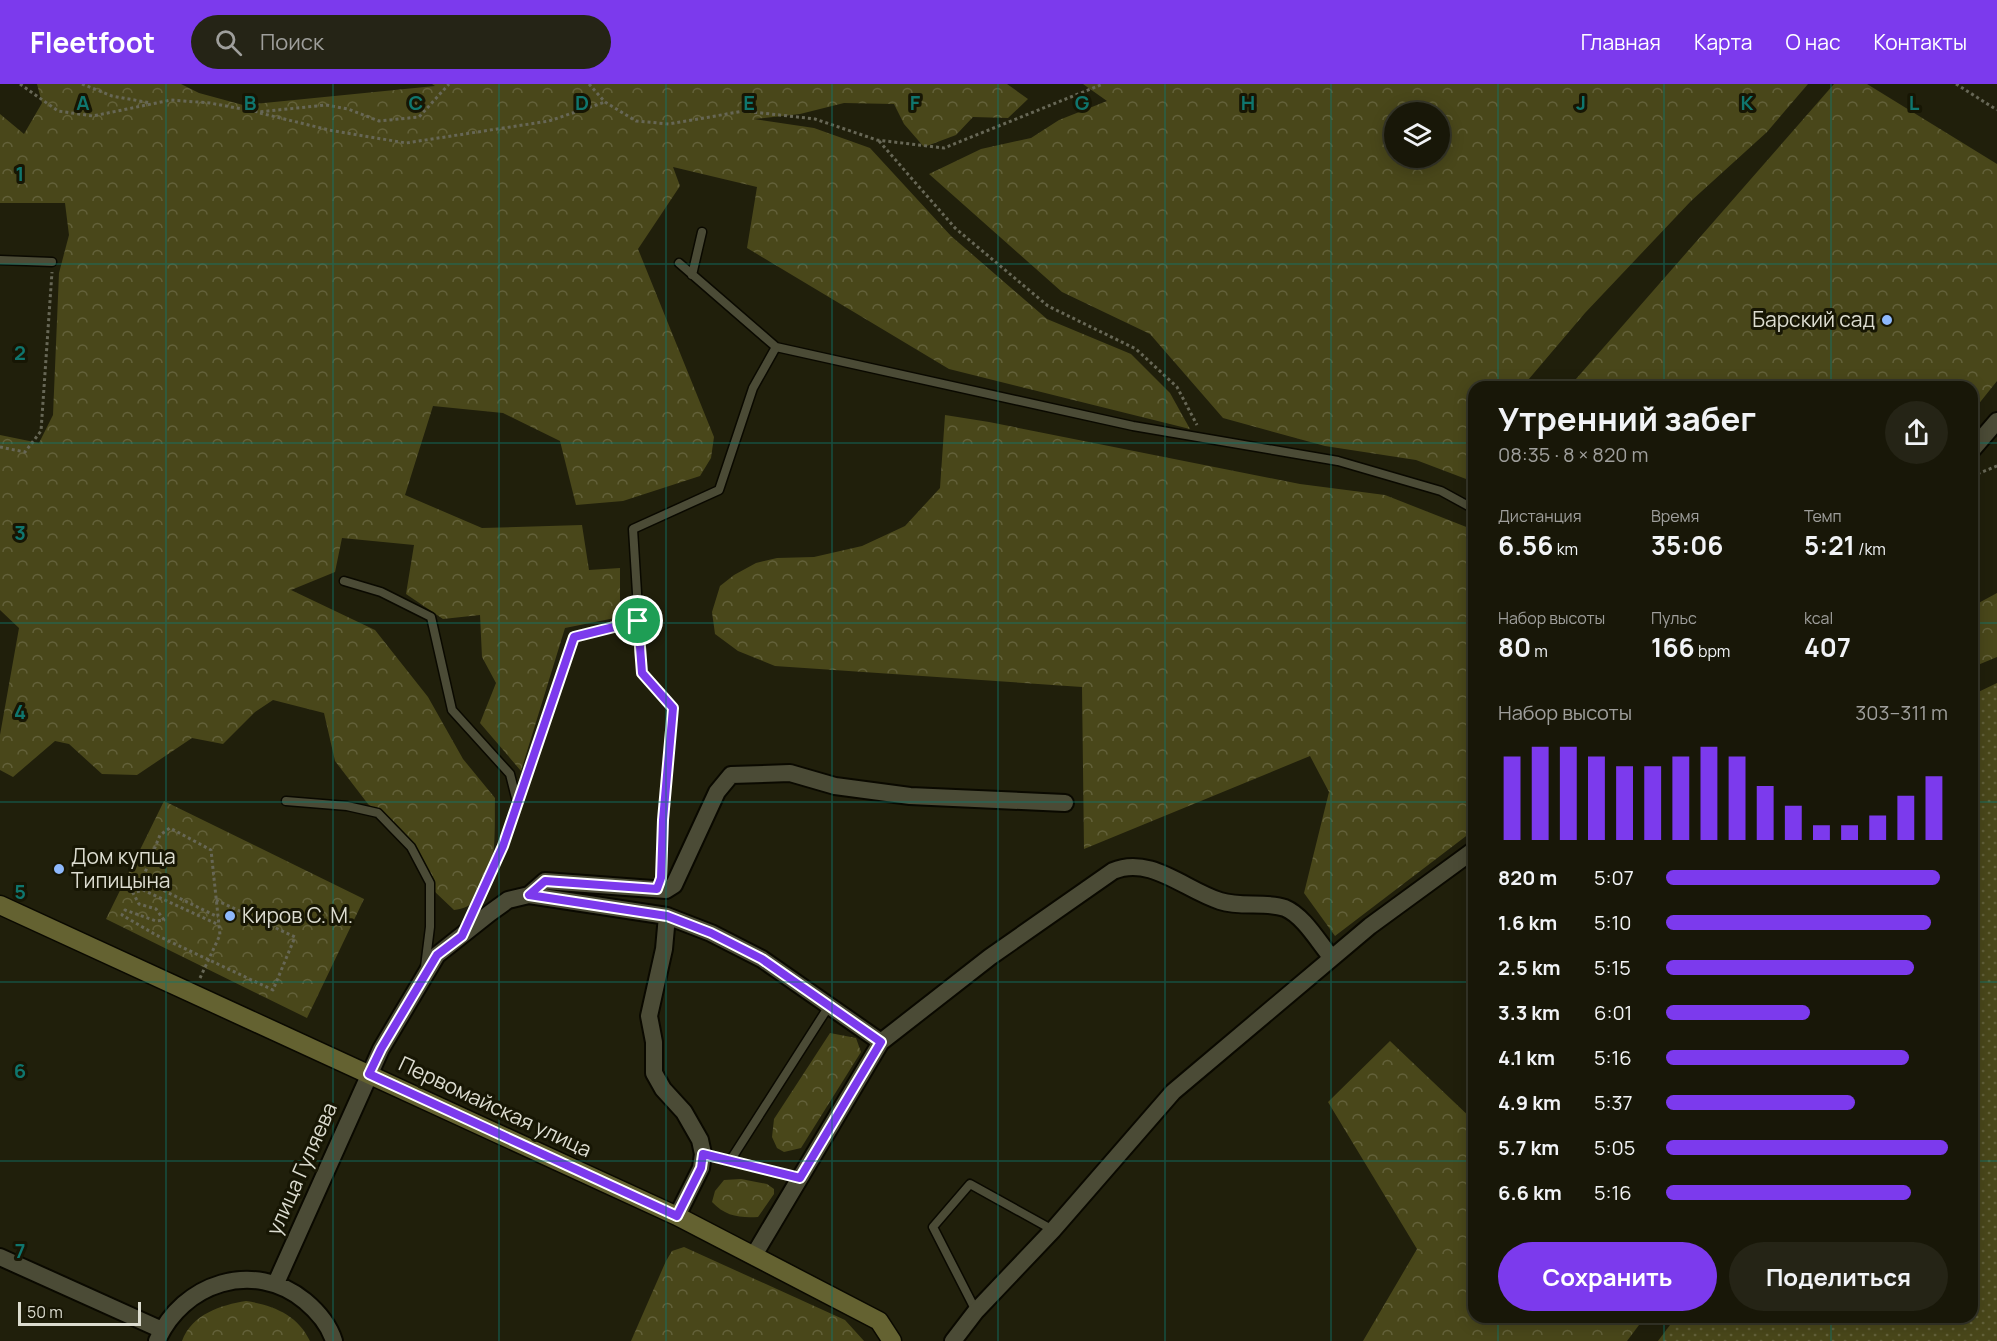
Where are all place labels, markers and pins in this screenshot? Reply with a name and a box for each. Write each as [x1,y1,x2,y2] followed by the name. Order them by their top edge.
[1752,305,1875,333] place label: Барский сад
[1880,313,1894,327] marker: Барский сад
[612,595,663,646] pin
[71,842,176,894] place label: Дом купца Типицына
[52,862,66,876] marker: Дом купца Типицына
[242,901,353,929] place label: Киров С. М.
[223,909,237,923] marker: Киров С. М.

